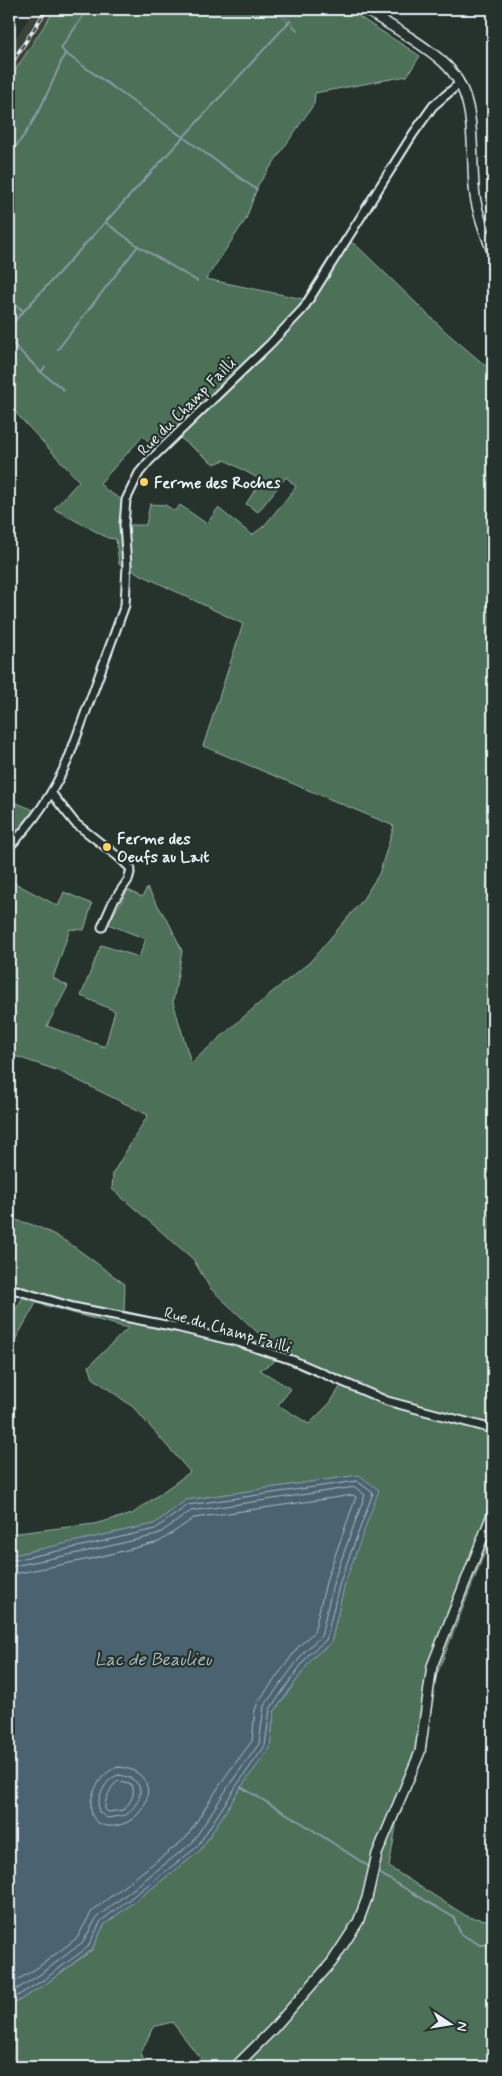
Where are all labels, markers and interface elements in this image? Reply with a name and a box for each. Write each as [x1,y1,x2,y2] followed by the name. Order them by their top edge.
[133,353,241,461] street label: Rue du Champ Failli
[154,473,281,494] place label: Ferme des Roches
[138,476,150,488] marker: Ferme des Roches
[117,829,209,868] place label: Ferme des Oeufs au Lait
[101,841,113,853] marker: Ferme des Oeufs au Lait
[161,1302,294,1359] street label: Rue du Champ Failli
[95,1648,212,1672] water label: Lac de Beaulieu
[424,1998,474,2048] north arrow
[452,2020,472,2033] text: N

